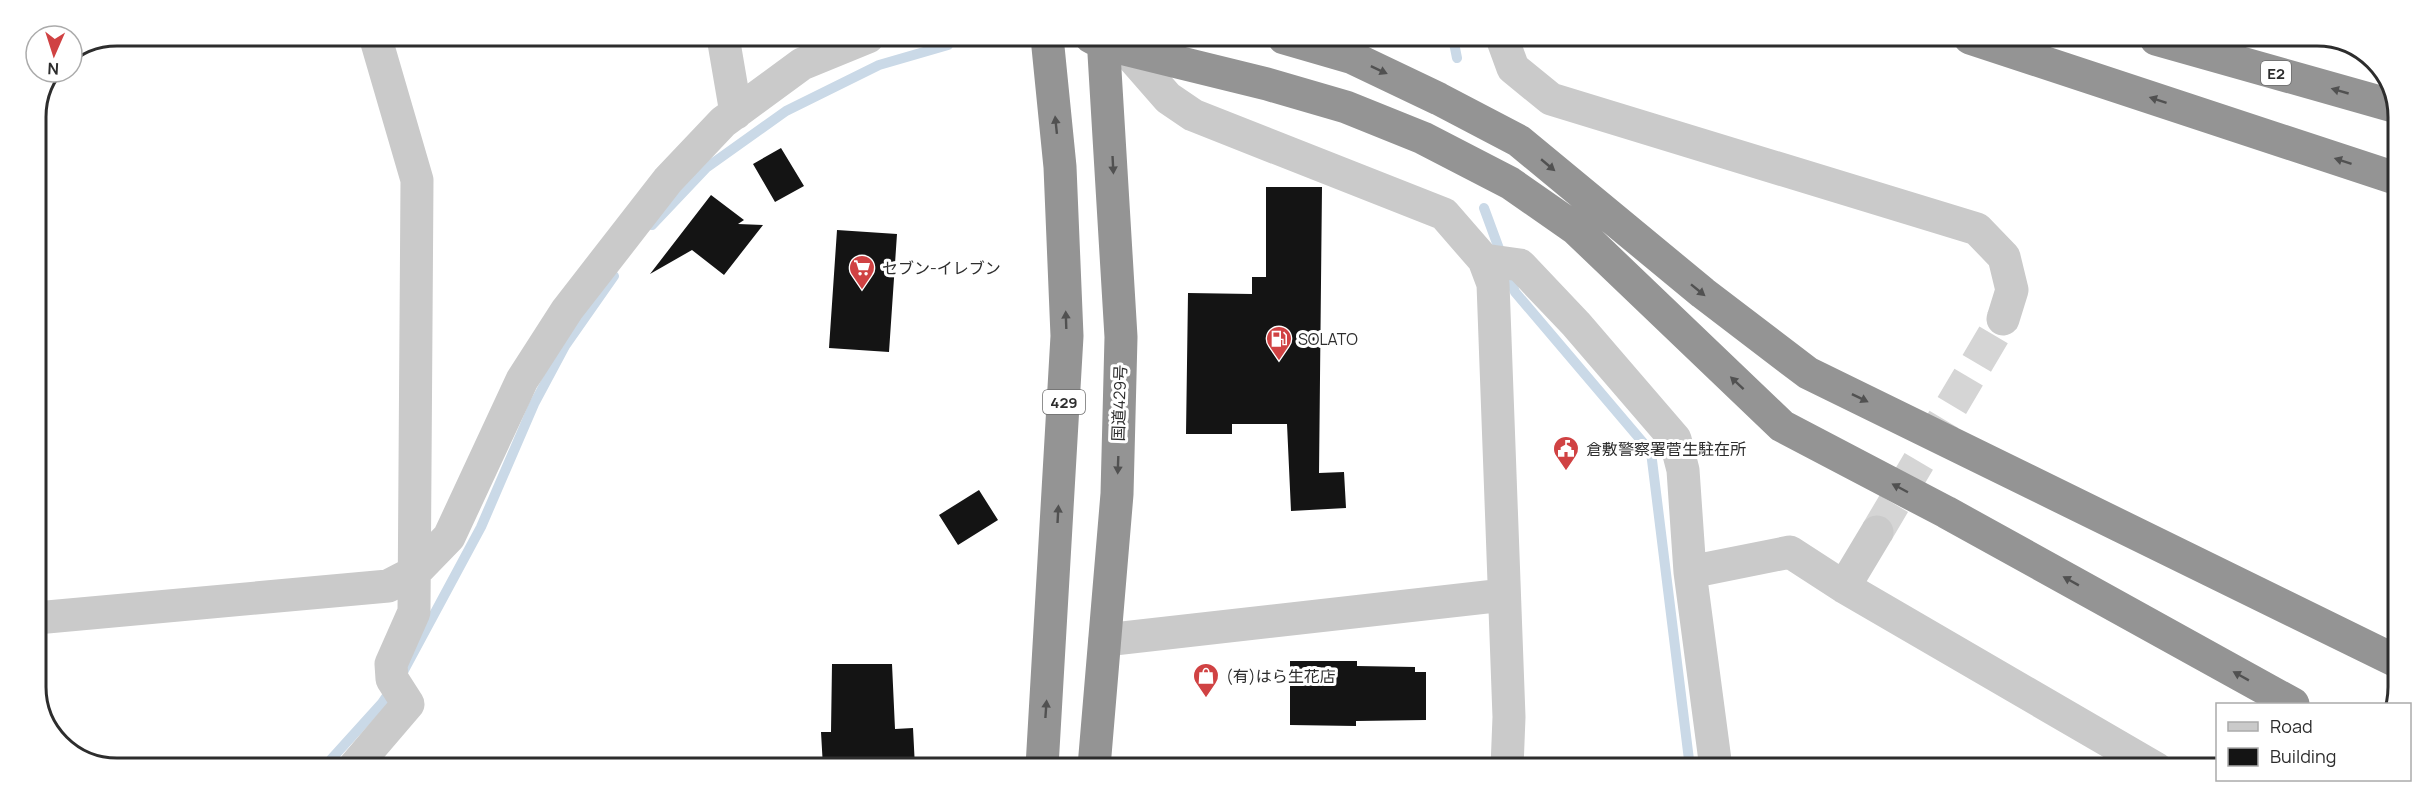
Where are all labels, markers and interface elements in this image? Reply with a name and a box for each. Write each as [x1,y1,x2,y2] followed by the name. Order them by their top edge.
[24,24,84,84] north arrow
[47,58,60,80] text: N
[2261,61,2291,85] road number: E2
[1370,66,1387,75] one-way arrow
[2331,86,2349,95] one-way arrow
[2149,95,2167,104] one-way arrow
[1051,115,1061,134] one-way arrow
[1108,156,1117,175] one-way arrow
[2334,156,2352,165] one-way arrow
[1540,159,1556,172] one-way arrow
[847,253,877,291] supermarket icon: セブン-イレブン
[882,257,1001,279] place label: セブン-イレブン
[1690,283,1706,296] one-way arrow
[1061,310,1071,329] one-way arrow
[1264,324,1294,362] fuel station icon: SOLATO
[1298,328,1358,350] place label: SOLATO
[1107,364,1131,442] street label: 国道429号
[1730,376,1745,390] one-way arrow
[1043,390,1085,414] road number: 429
[1851,393,1868,402] one-way arrow
[1551,434,1581,472] public building icon: 倉敷警察署菅生駐在所
[1586,438,1746,460] place label: 倉敷警察署菅生駐在所
[1113,456,1122,475] one-way arrow
[1891,483,1909,493] one-way arrow
[1054,505,1063,524] one-way arrow
[2062,576,2079,586] one-way arrow
[1191,661,1221,699] shop icon: (有)はら生花店
[1226,665,1336,687] place label: (有)はら生花店
[2233,671,2250,681] one-way arrow
[1042,699,1051,718] one-way arrow
[2216,703,2411,781] legend
[2270,714,2313,738] text: Road
[2270,744,2336,768] text: Building

